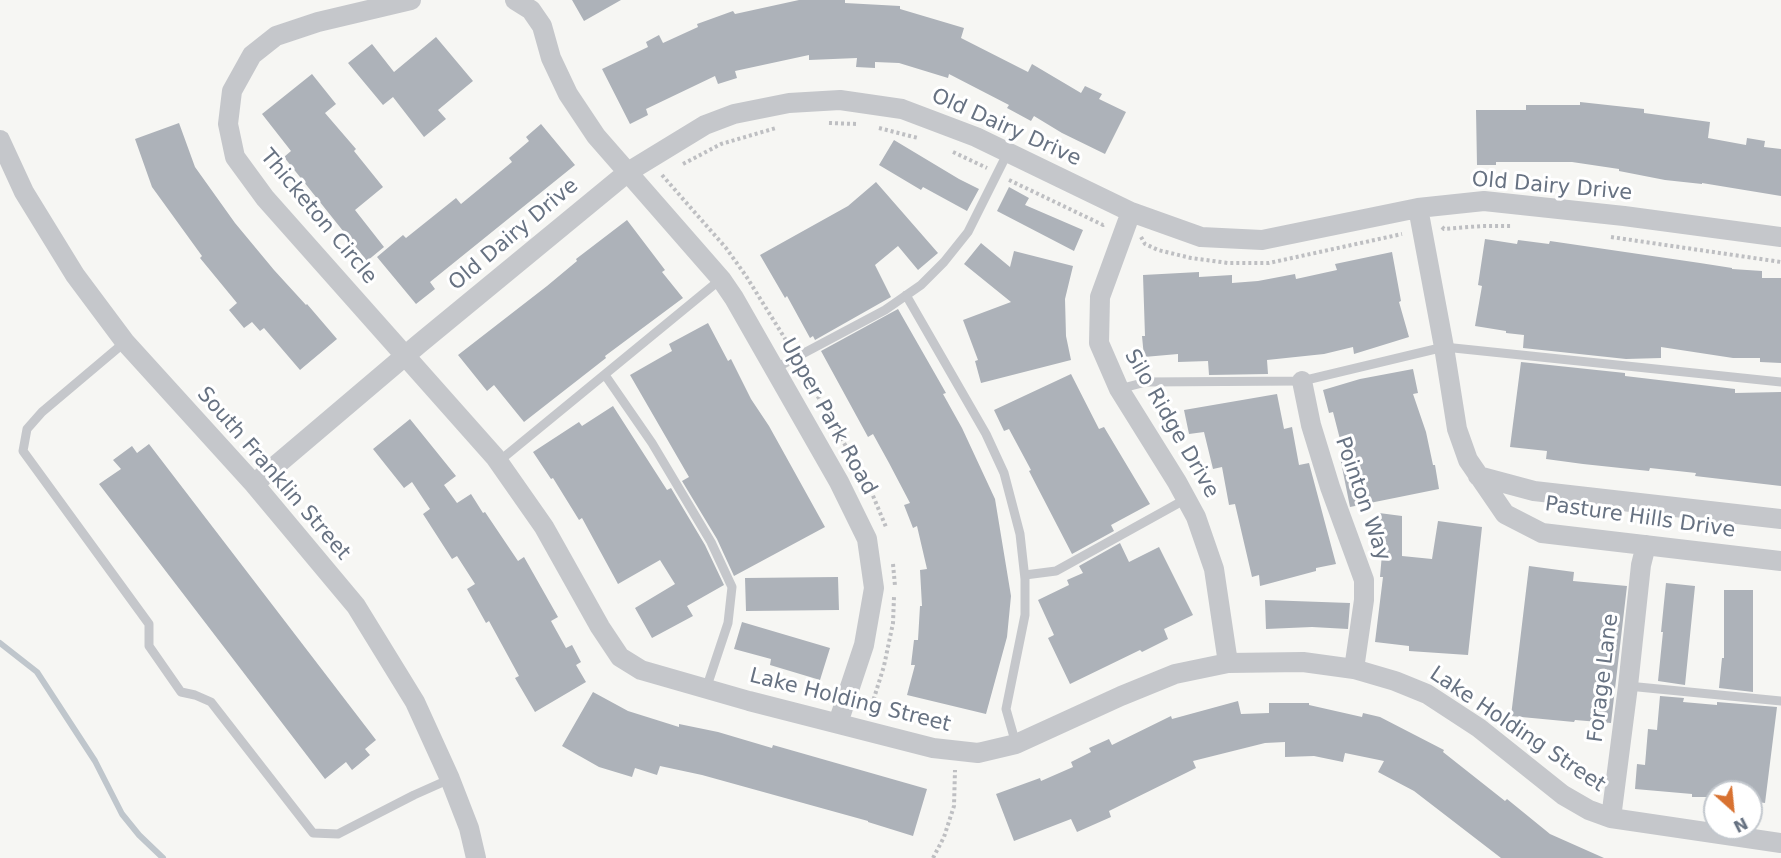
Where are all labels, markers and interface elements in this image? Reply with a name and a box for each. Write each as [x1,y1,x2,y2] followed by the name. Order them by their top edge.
[927,84,1085,172] street label: Old Dairy Drive
[254,145,382,289] street label: Thicketon Circle
[1471,167,1633,207] street label: Old Dairy Drive
[444,174,584,296] street label: Old Dairy Drive
[775,334,881,500] street label: Upper Park Road
[1118,345,1224,503] street label: Silo Ridge Drive
[191,382,355,566] street label: South Franklin Street
[1329,434,1395,564] street label: Pointon Way
[1543,492,1737,544] street label: Pasture Hills Drive
[1584,612,1624,744] street label: Forage Lane
[1424,662,1610,798] street label: Lake Holding Street
[747,664,953,738] street label: Lake Holding Street
[1703,780,1763,840] north arrow
[1730,813,1751,836] text: N

